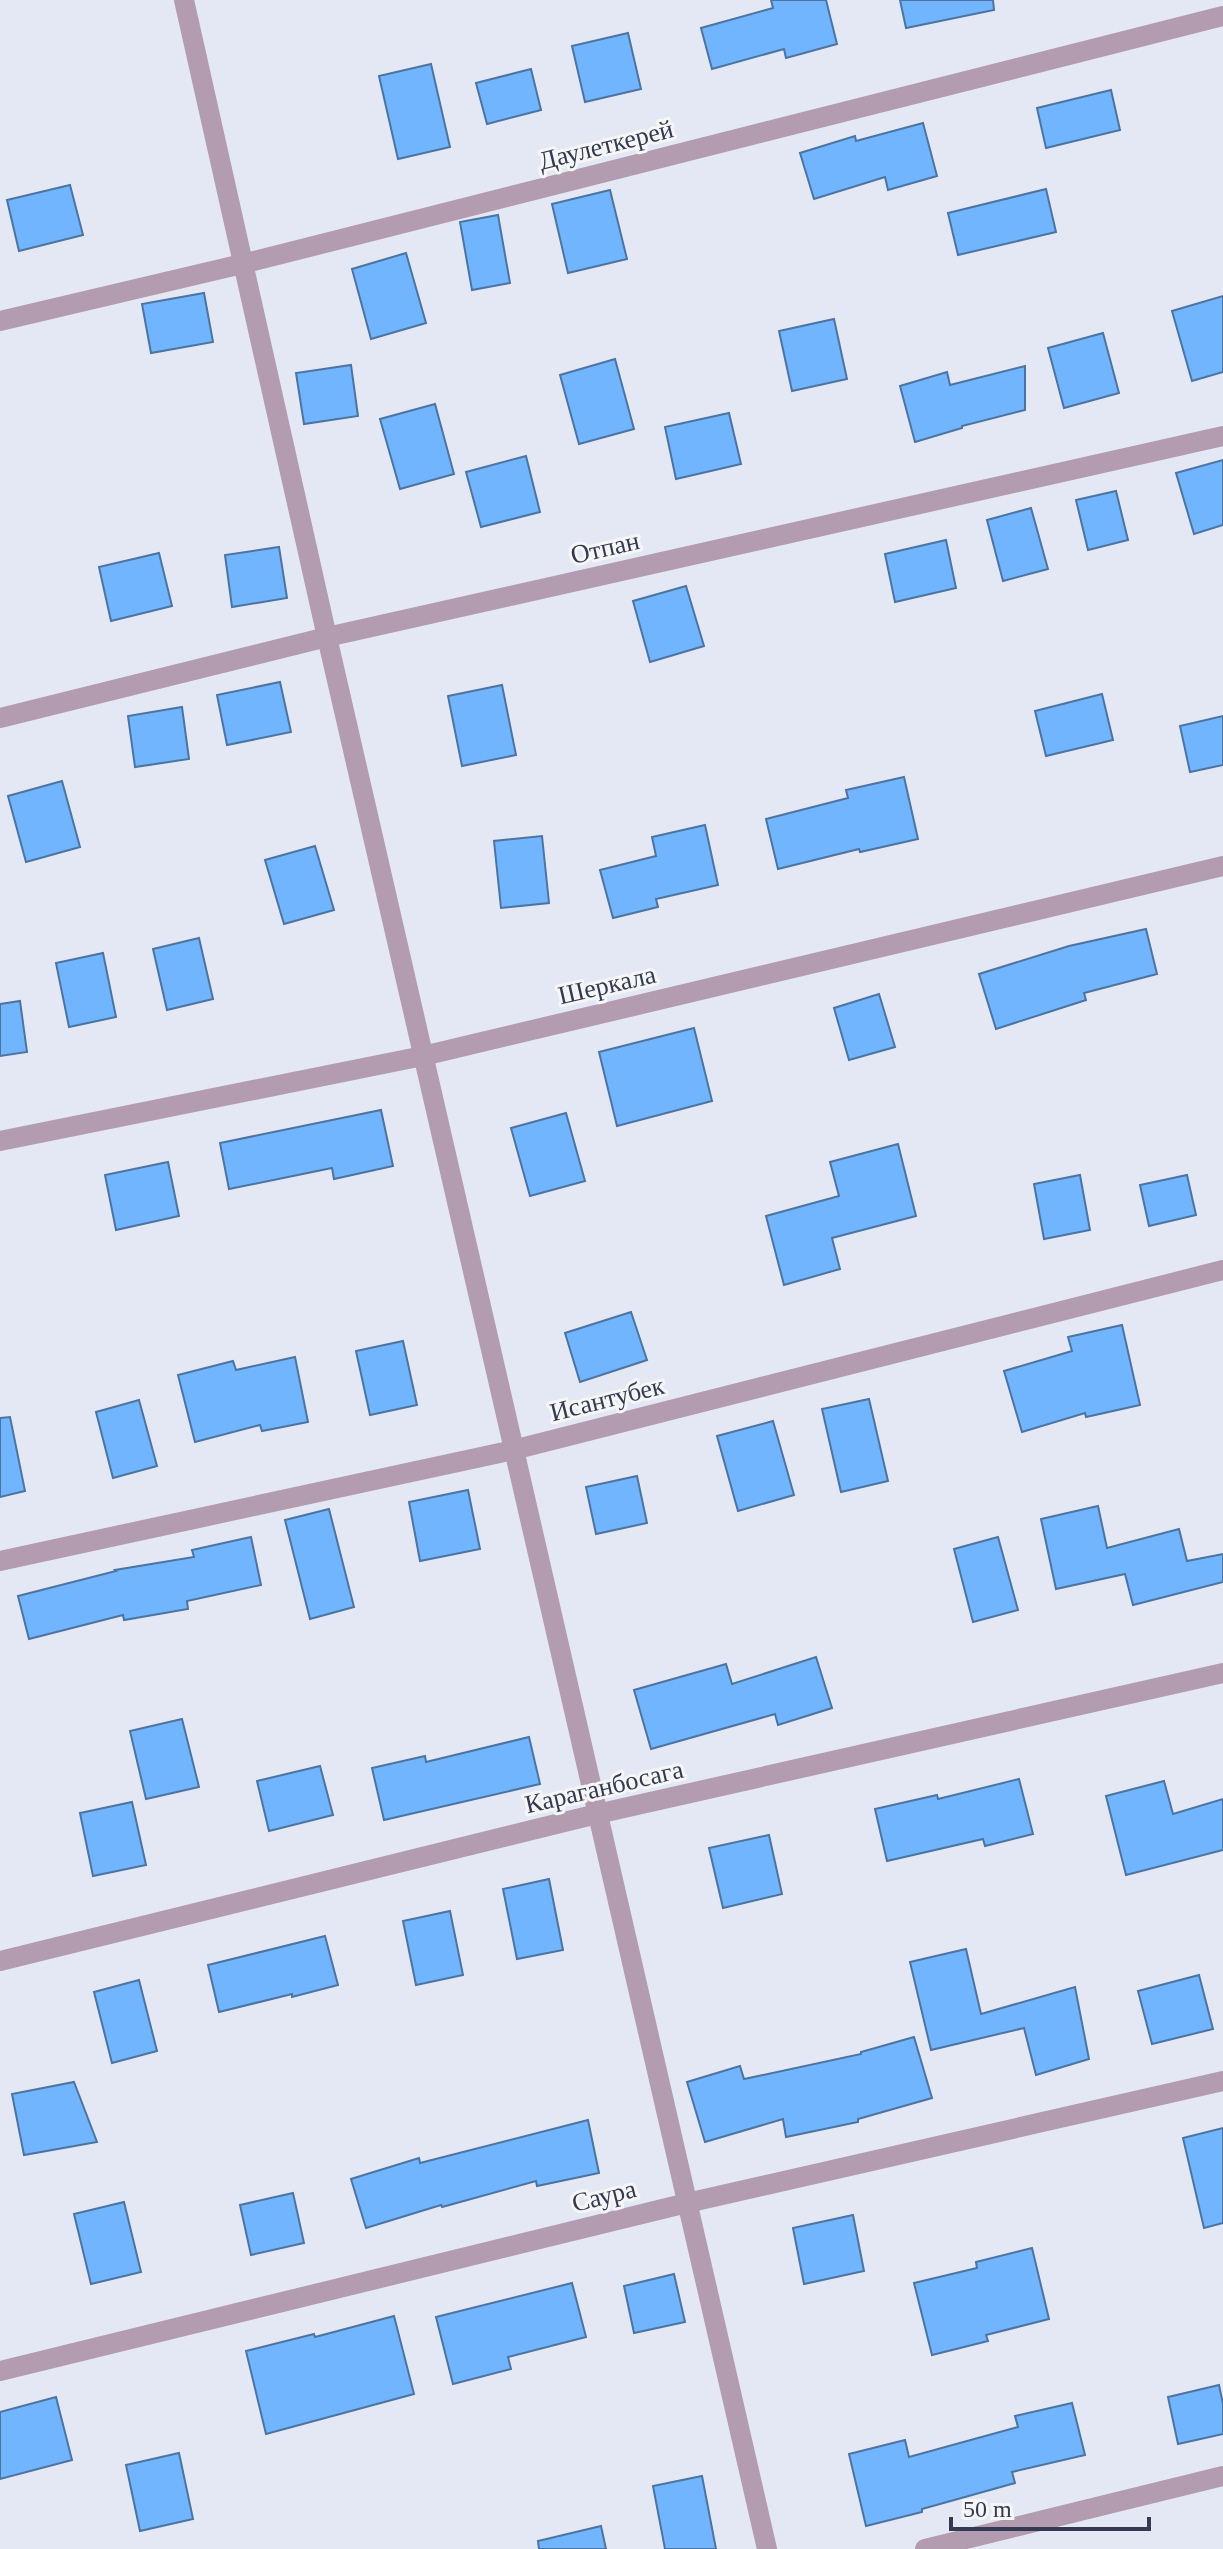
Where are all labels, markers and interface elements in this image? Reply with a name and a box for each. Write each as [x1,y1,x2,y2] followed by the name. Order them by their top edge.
[536,114,676,176] street label: Даулеткерей
[568,526,642,570] street label: Отпан
[555,960,659,1010] street label: Шеркала
[547,1371,668,1427] street label: Исантубек
[522,1755,686,1819] street label: Караганбосага
[569,2174,640,2218] street label: Саура
[951,2481,1149,2531] scale bar
[963,2496,1012,2522] text: 50 m

